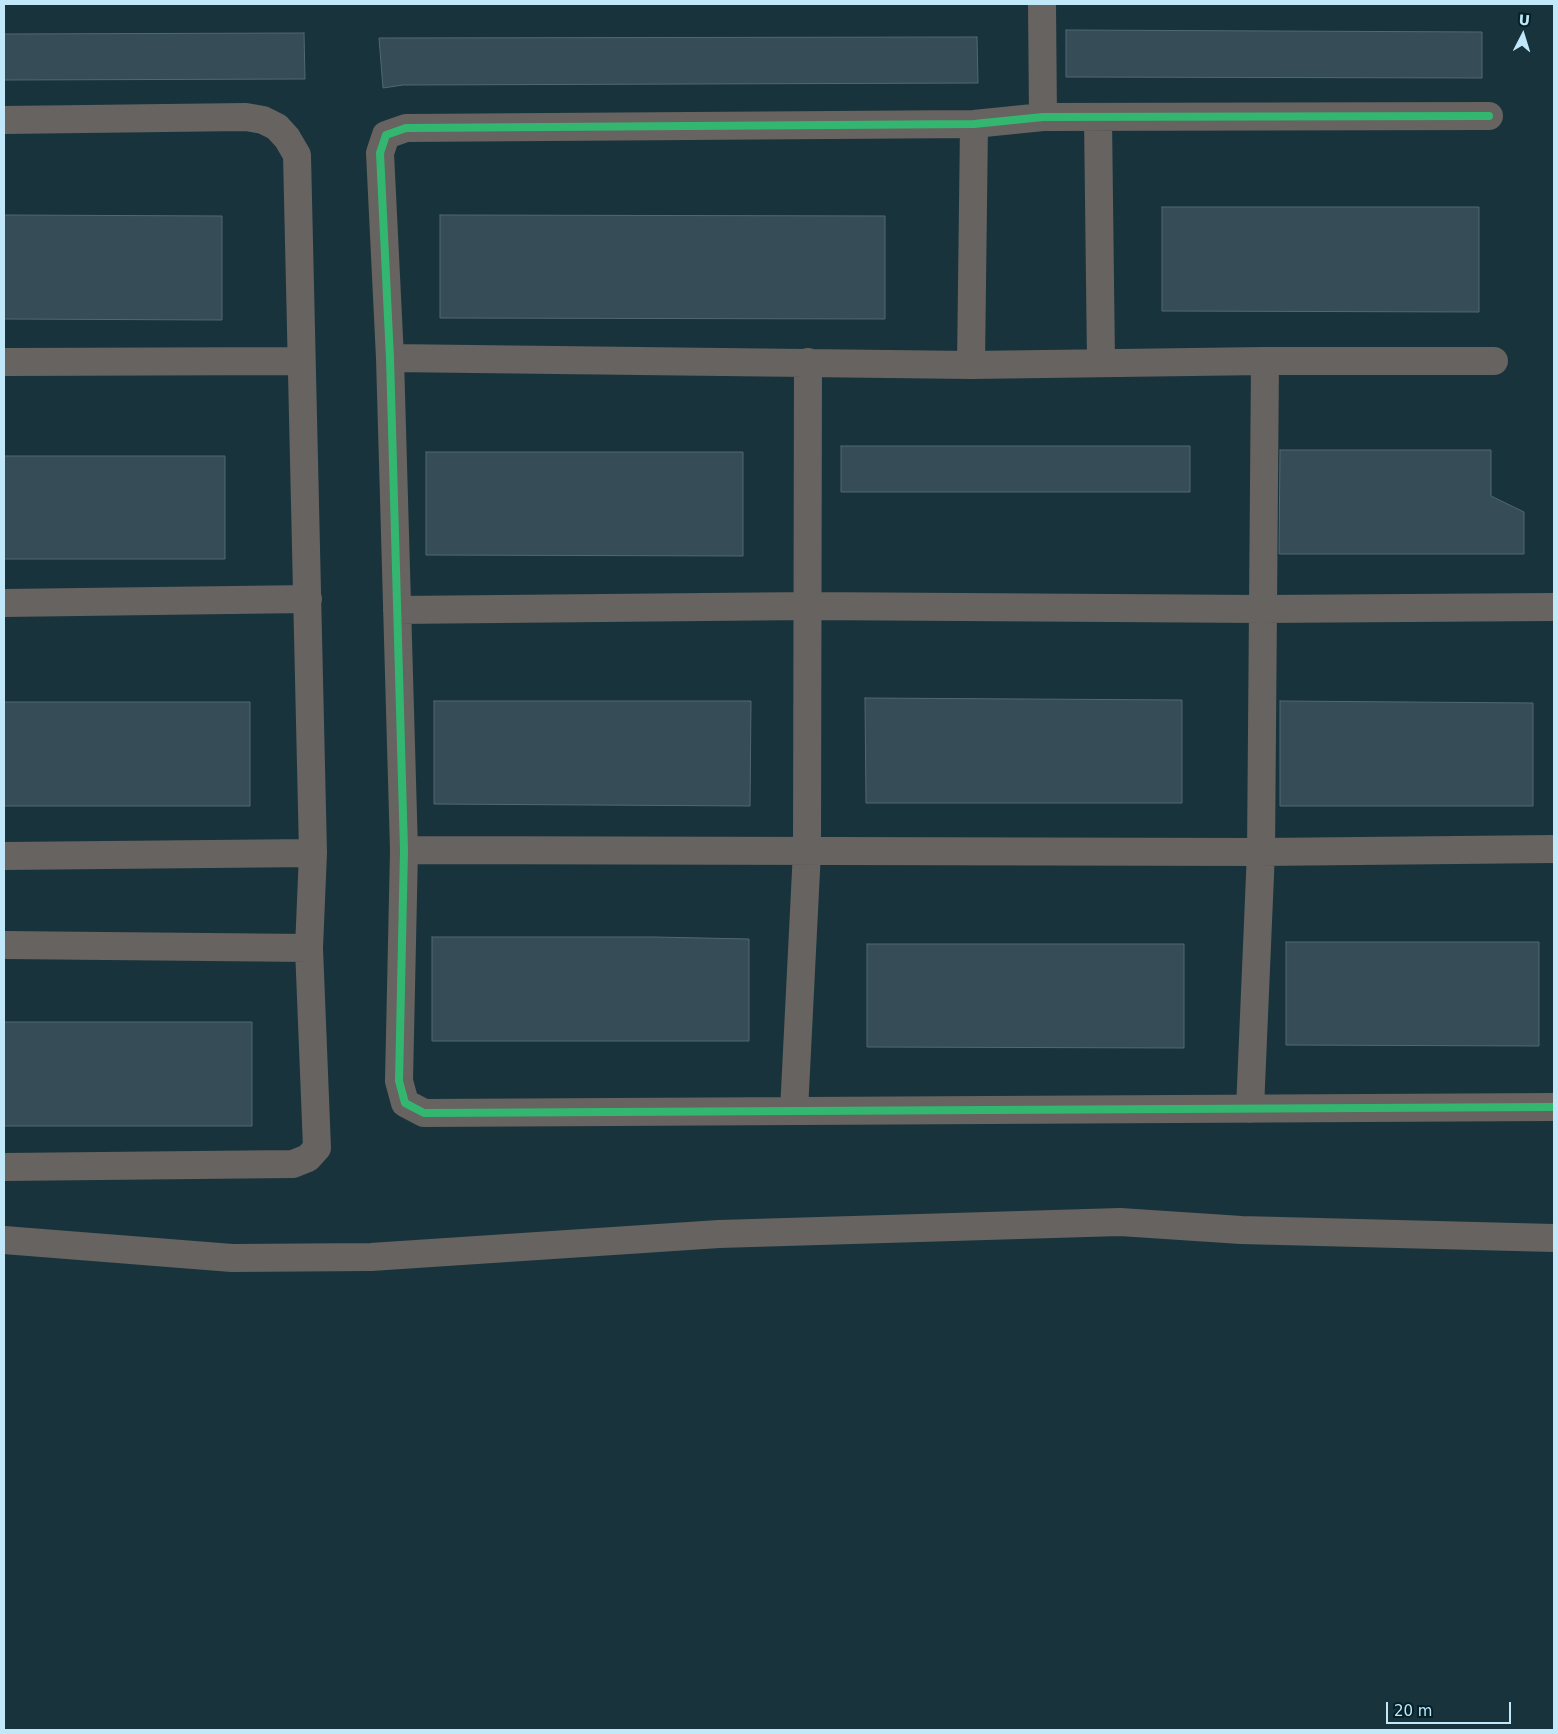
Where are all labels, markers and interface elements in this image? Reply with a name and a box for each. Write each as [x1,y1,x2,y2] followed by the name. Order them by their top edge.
[1498,10,1548,60] north arrow
[1518,12,1531,29] text: U
[1388,1692,1513,1724] scale bar
[1394,1702,1432,1720] text: 20 m

